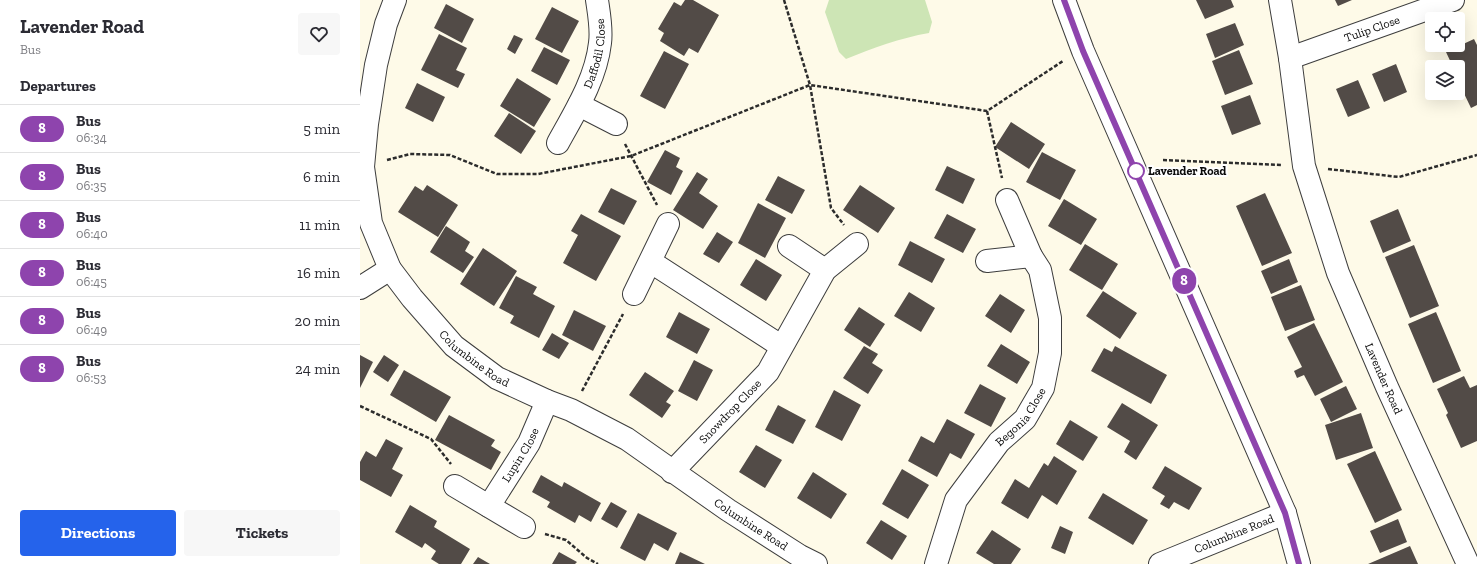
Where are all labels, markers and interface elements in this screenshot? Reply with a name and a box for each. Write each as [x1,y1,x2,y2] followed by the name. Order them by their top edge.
[1342,12,1402,45] street label: Tulip Close
[1425,12,1465,100] map controls
[1425,12,1465,52] button: locate
[298,13,340,55] button: heart
[20,15,144,38] text: Lavender Road
[581,17,608,91] street label: Daffodil Close
[20,42,41,57] text: Bus
[1425,60,1465,100] button: layers
[20,77,96,95] text: Departures
[76,112,101,130] text: Bus
[38,120,46,137] text: 8
[303,120,340,138] text: 5 min
[76,130,107,145] text: 06:34
[76,160,101,178] text: Bus
[1127,162,1145,180] marker: Lavender Road
[1148,164,1226,178] place label: Lavender Road
[38,168,46,185] text: 8
[303,168,340,186] text: 6 min
[76,178,106,193] text: 06:35
[76,208,101,226] text: Bus
[38,216,46,233] text: 8
[299,216,340,234] text: 11 min
[76,226,108,241] text: 06:40
[76,256,101,274] text: Bus
[38,264,46,281] text: 8
[297,264,340,282] text: 16 min
[1171,268,1197,294] line badge: 8
[1180,272,1188,289] text: 8
[76,274,107,289] text: 06:45
[76,304,101,322] text: Bus
[38,312,46,329] text: 8
[294,312,340,330] text: 20 min
[76,322,107,337] text: 06:49
[436,327,512,390] street label: Columbine Road
[1362,341,1406,417] street label: Lavender Road
[76,352,101,370] text: Bus
[38,360,46,377] text: 8
[295,360,340,378] text: 24 min
[76,370,106,385] text: 06:53
[696,376,764,446] street label: Snowdrop Close
[993,385,1049,449] street label: Begonia Close
[499,425,542,485] street label: Lupin Close
[711,495,791,554] street label: Columbine Road
[20,510,176,556] button: Directions
[184,510,340,556] button: Tickets
[1192,511,1276,556] street label: Columbine Road

